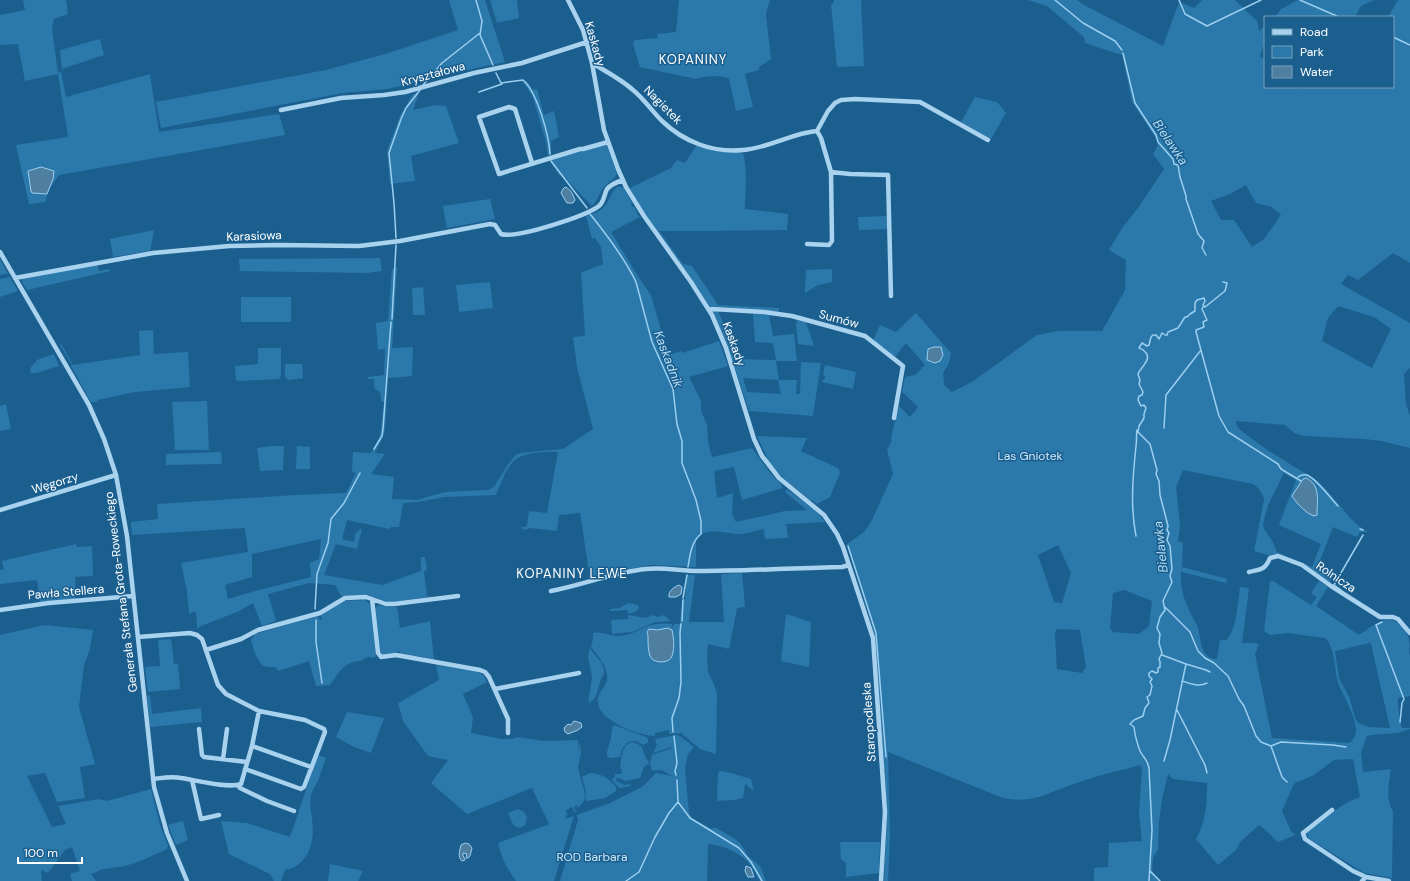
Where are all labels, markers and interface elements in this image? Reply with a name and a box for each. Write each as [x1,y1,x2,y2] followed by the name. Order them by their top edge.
[1264,16,1394,88] legend
[581,20,609,69] street label: Kaskady
[1300,24,1328,40] text: Road
[1300,44,1324,60] text: Park
[659,51,727,68] district label: KOPANINY
[399,58,467,90] street label: Kryształowa
[1300,64,1334,80] text: Water
[640,82,686,128] street label: Nagietek
[1149,116,1192,169] water label: Bielawka
[226,227,282,245] street label: Karasiowa
[817,306,861,332] street label: Sumów
[719,320,749,369] street label: Kaskady
[650,328,687,391] water label: Kaskadnik
[997,448,1063,464] park label: Las Gniotek
[30,468,81,498] street label: Węgorzy
[101,491,141,693] street label: Generała Stefana Grota-Roweckiego
[1149,520,1172,574] water label: Bielawka
[1313,558,1359,596] street label: Rolnicza
[516,565,628,582] district label: KOPANINY LEWE
[27,581,105,603] street label: Pawła Stellera
[858,682,880,762] street label: Staropodleska
[18,839,82,865] scale bar
[24,845,58,861] text: 100 m
[556,849,628,865] park label: ROD Barbara

